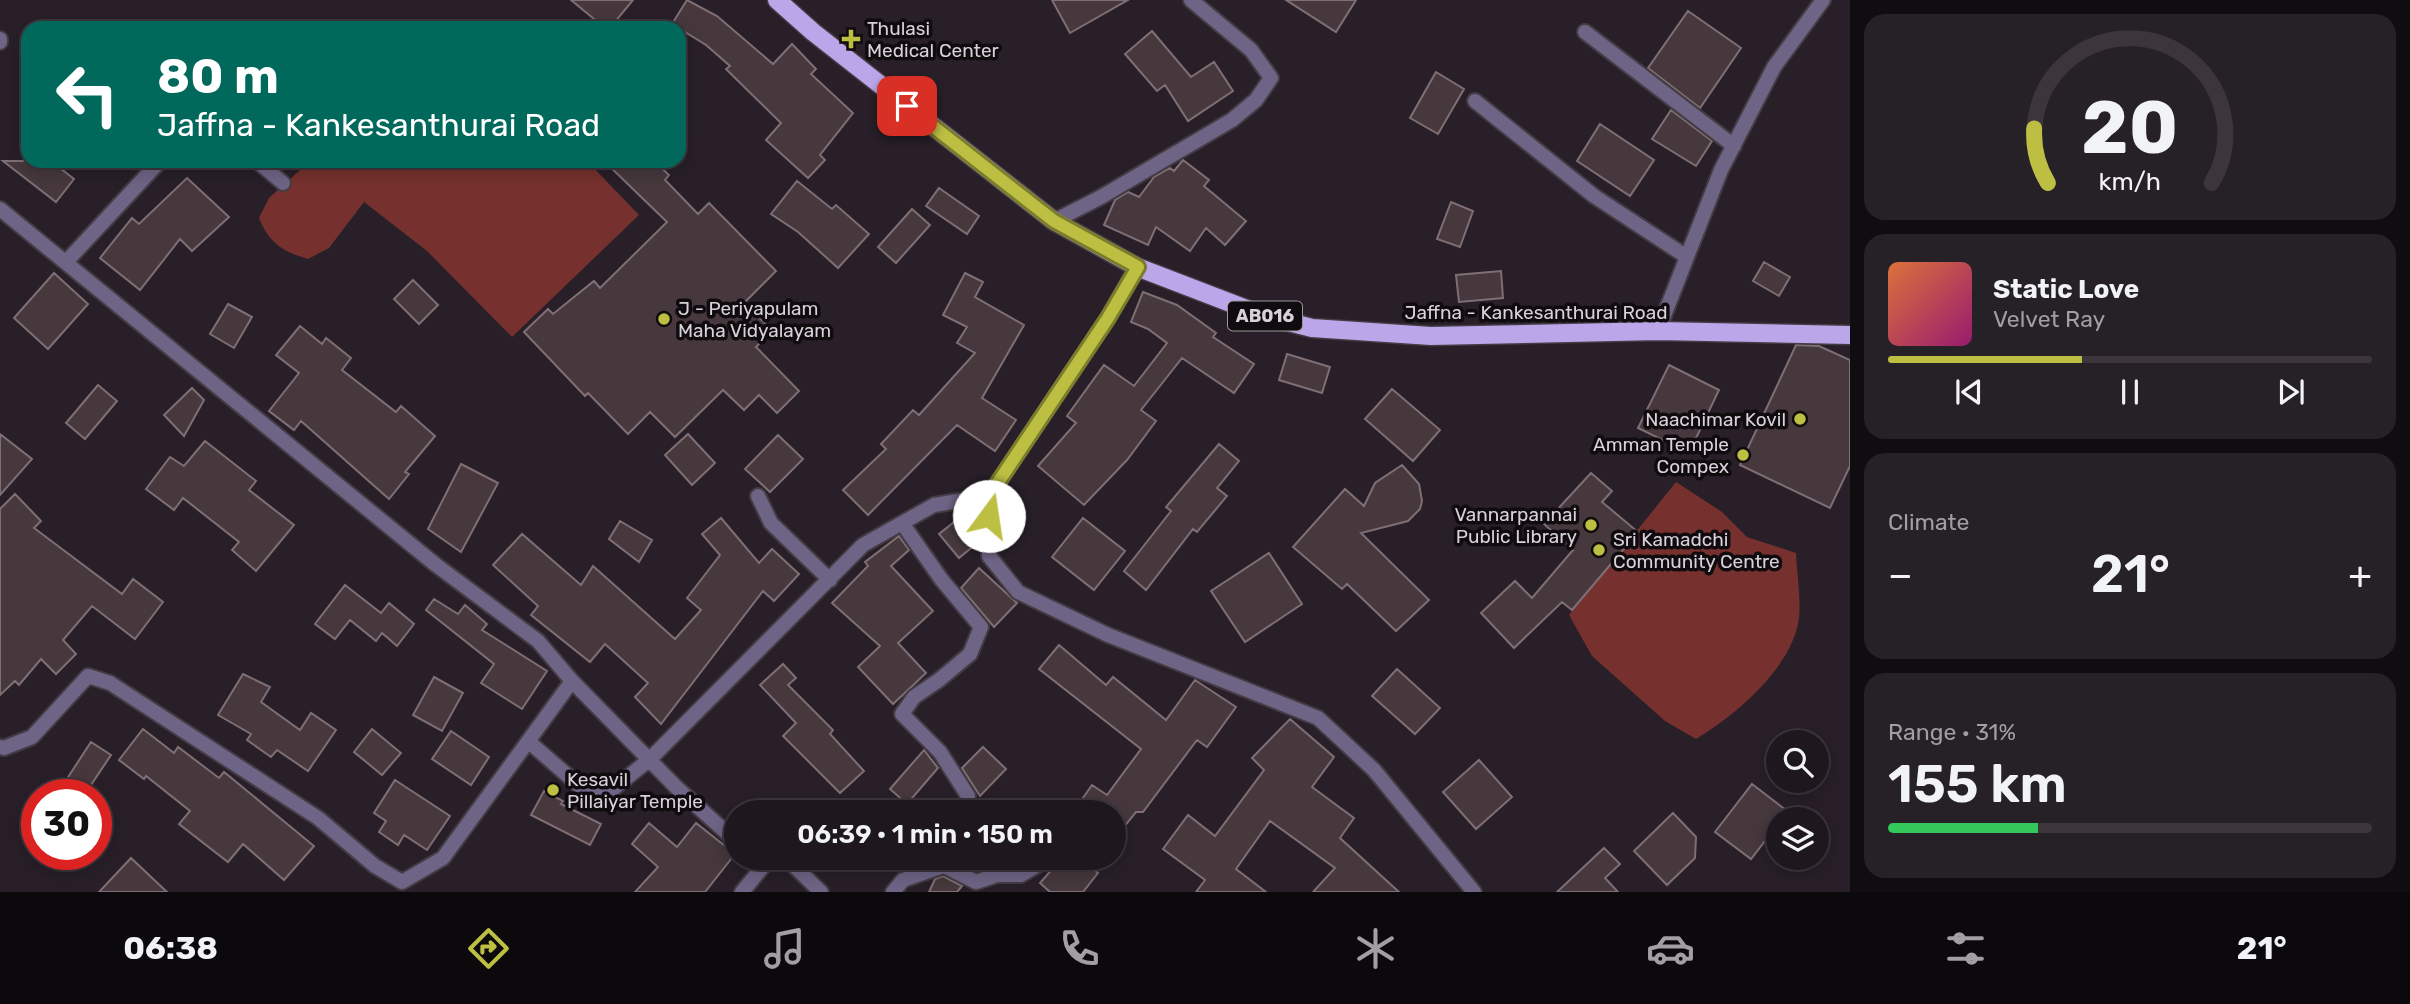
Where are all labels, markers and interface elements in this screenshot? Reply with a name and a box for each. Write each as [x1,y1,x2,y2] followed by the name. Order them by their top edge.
[867,17,1000,62] place label: Thulasi Medical Center
[841,29,861,49] marker: Thulasi Medical Center
[157,47,279,105] text: 80 m
[42,49,133,140] icon: left
[877,76,937,136] pin
[2082,85,2178,171] text: 20
[888,87,926,125] icon: arrive
[157,106,600,144] text: Jaffna - Kankesanthurai Road
[2099,167,2161,196] text: km/h
[1993,274,2139,305] text: Static Love
[678,297,831,342] place label: J - Periyapulam Maha Vidyalayam
[1404,301,1668,324] street label: Jaffna - Kankesanthurai Road
[1228,302,1302,330] road number: AB016
[1993,305,2105,333] text: Velvet Ray
[656,311,672,327] marker: J - Periyapulam Maha Vidyalayam
[1950,373,1988,411] icon: previous
[2111,373,2149,411] icon: pause
[2272,373,2310,411] icon: next
[1645,408,1786,431] place label: Naachimar Kovil
[1792,411,1808,427] marker: Naachimar Kovil
[1593,433,1729,478] place label: Amman Temple Compex
[1735,447,1751,463] marker: Amman Temple Compex
[952,479,1026,553] position arrow
[1454,503,1577,548] place label: Vannarpannai Public Library
[1888,508,1969,536] text: Climate
[1583,517,1599,533] marker: Vannarpannai Public Library
[1613,528,1780,573] place label: Sri Kamadchi Community Centre
[1591,542,1607,558] marker: Sri Kamadchi Community Centre
[2091,543,2170,605] text: 21°
[1888,552,1913,598] text: −
[2348,552,2372,598] text: +
[1888,718,2016,746] text: Range · 31%
[1766,730,1829,870] map controls
[1766,730,1829,793] button: search
[1888,753,2067,815] text: 155 km
[567,768,703,813] place label: Kesavil Pillaiyar Temple
[21,779,112,870] speed limit sign: 30
[545,782,561,798] marker: Kesavil Pillaiyar Temple
[1766,807,1829,870] button: layers
[797,819,1053,850] text: 06:39 · 1 min · 150 m
[464,924,513,973] icon: directions
[760,924,809,973] icon: music
[1055,924,1104,973] icon: phone
[1351,924,1400,973] icon: climate
[1646,924,1695,973] icon: car
[1941,924,1990,973] icon: filters
[123,929,218,967] text: 06:38
[2237,929,2287,967] text: 21°

